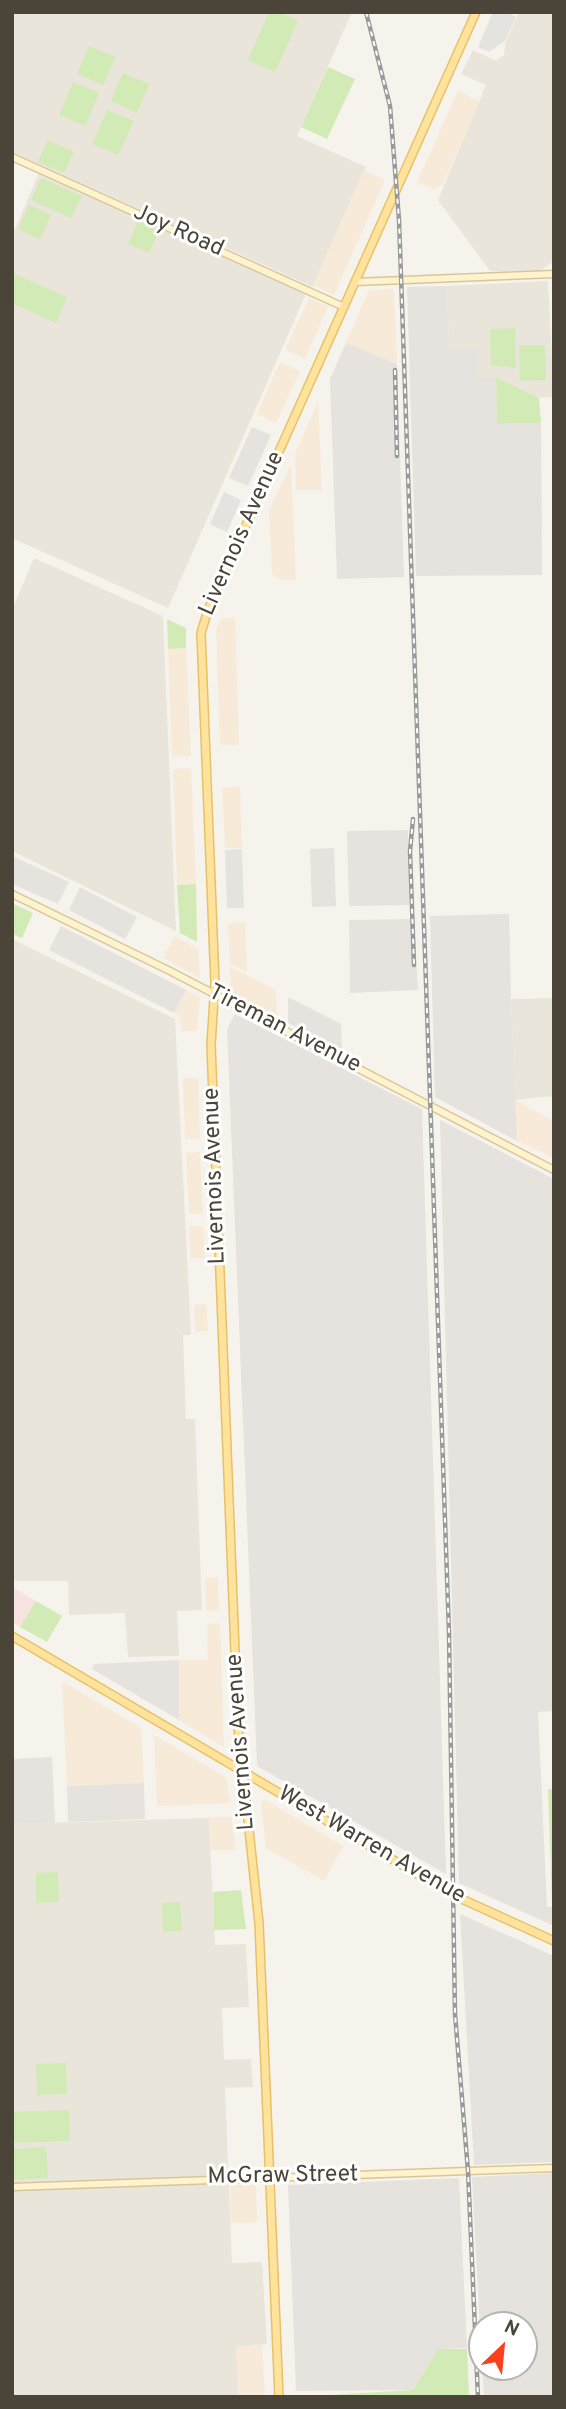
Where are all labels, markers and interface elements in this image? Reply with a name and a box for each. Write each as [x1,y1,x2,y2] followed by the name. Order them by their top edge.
[128,200,228,264] street label: Joy Road
[194,448,292,620] street label: Livernois Avenue
[203,980,365,1080] street label: Tireman Avenue
[199,1087,233,1265] street label: Livernois Avenue
[222,1653,262,1831] street label: Livernois Avenue
[272,1781,470,1911] street label: West Warren Avenue
[207,2162,359,2192] street label: McGraw Street
[468,2311,538,2381] north arrow
[500,2315,523,2343] text: N

